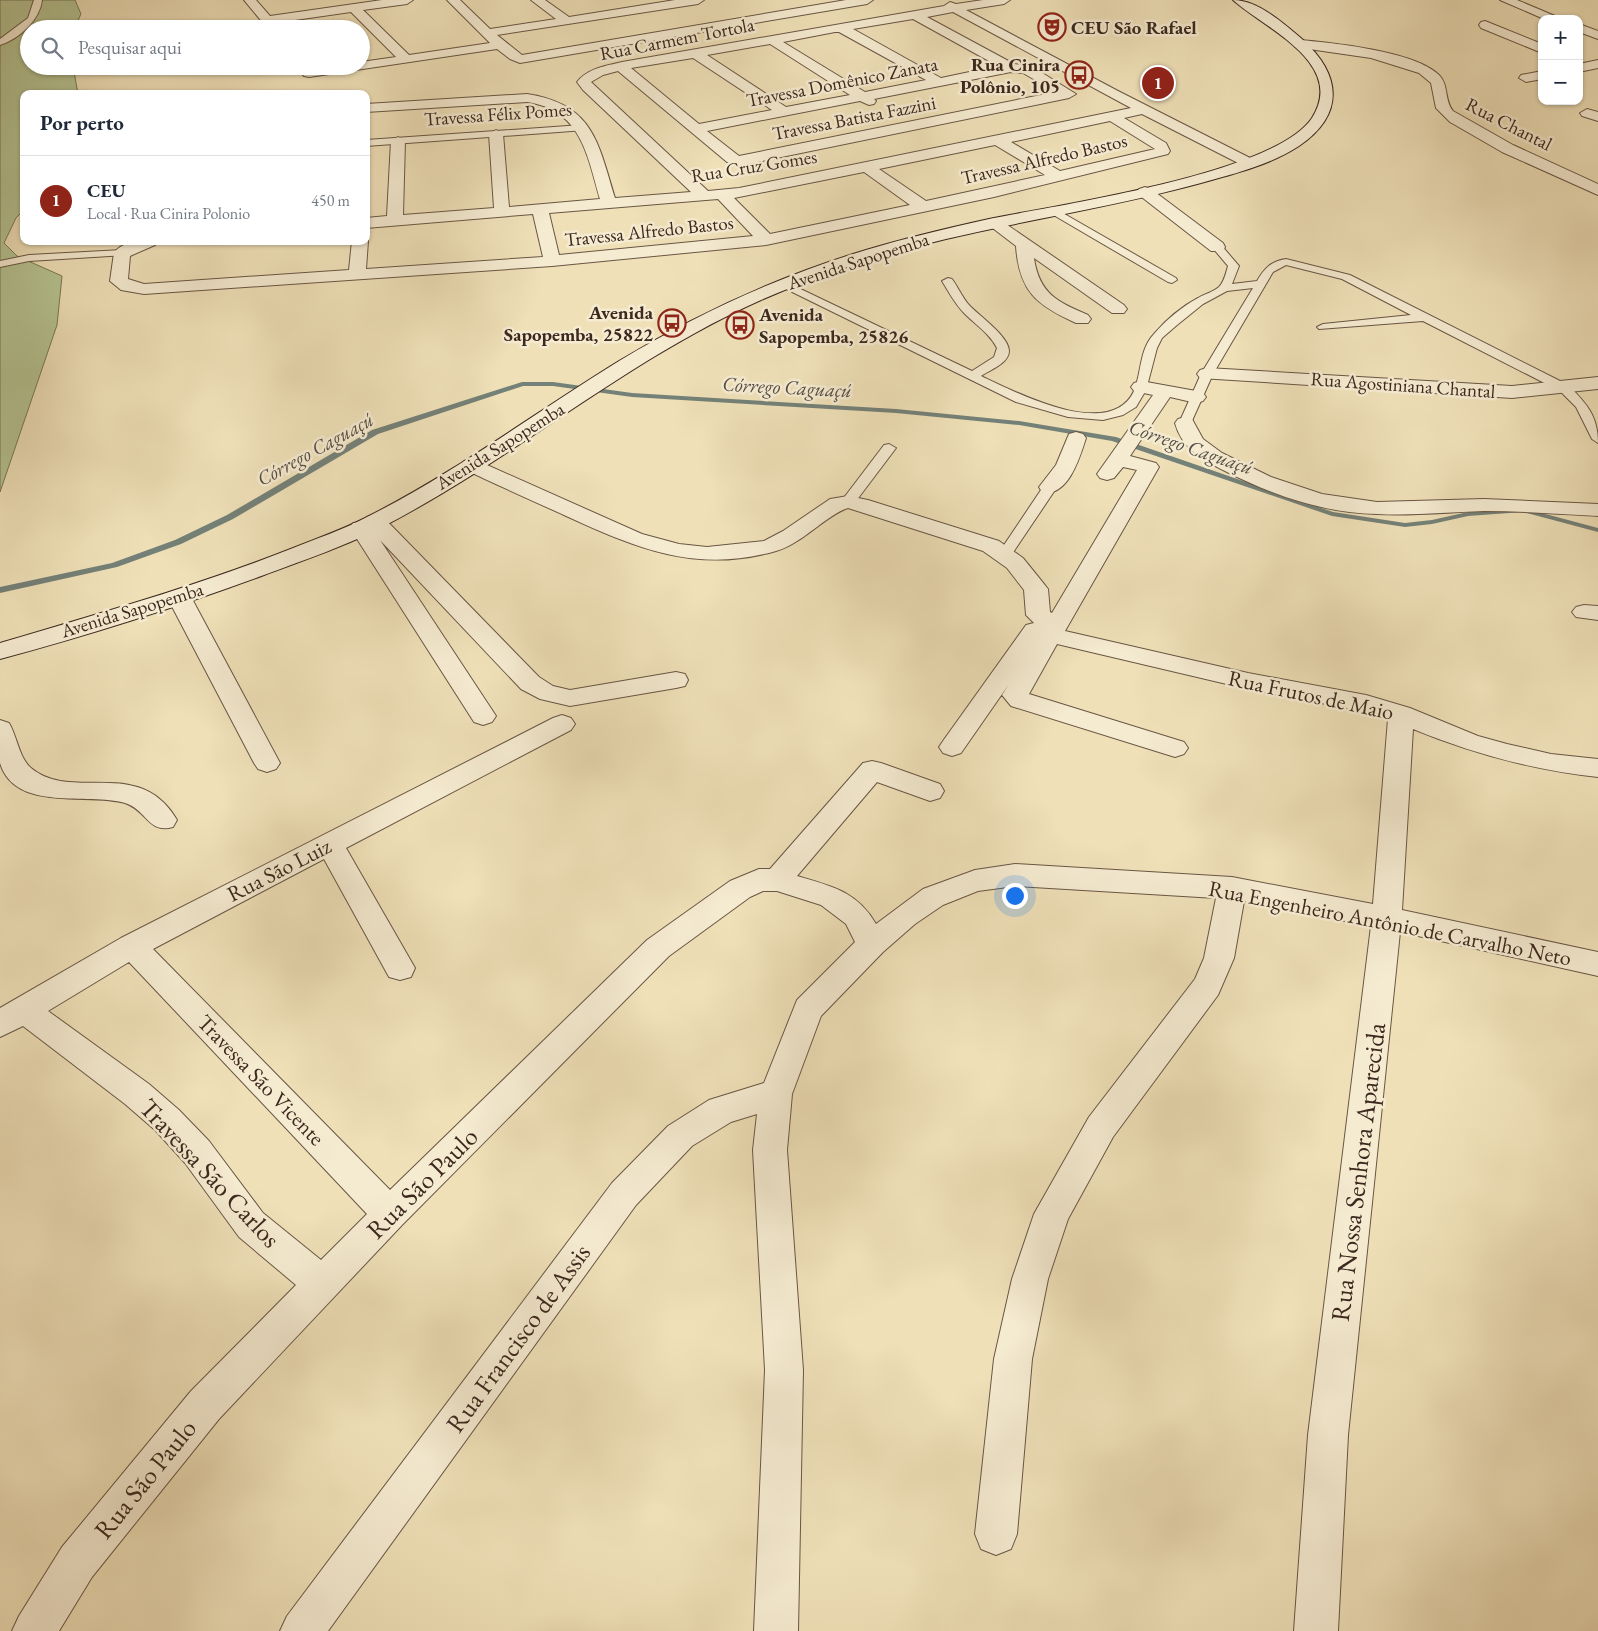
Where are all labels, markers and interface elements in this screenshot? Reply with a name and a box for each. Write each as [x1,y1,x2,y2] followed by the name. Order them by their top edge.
[598,12,757,66] street label: Rua Carmem Tortola
[1037,12,1067,42] theatre icon: CEU São Rafael
[1071,15,1197,40] place label: CEU São Rafael
[1538,15,1583,105] map controls
[1538,15,1583,60] button: +
[20,20,370,75] search box
[38,34,66,62] icon: search
[78,35,182,60] text: Pesquisar aqui
[744,51,940,113] street label: Travessa Domênico Zanata
[960,52,1061,99] place label: Rua Cinira Polônio, 105
[1064,60,1094,90] bus stop icon: Rua Cinira Polônio, 105
[1538,60,1583,105] button: −
[1142,64,1174,102] pin: 1
[770,90,938,146] street label: Travessa Batista Fazzini
[1461,92,1557,157] street label: Rua Chantal
[423,96,573,132] street label: Travessa Félix Pomes
[40,109,124,136] text: Por perto
[958,128,1130,190] street label: Travessa Alfredo Bastos
[689,144,819,188] street label: Rua Cruz Gomes
[87,178,126,203] text: CEU
[52,190,60,211] text: 1
[311,190,350,211] text: 450 m
[87,203,250,224] text: Local · Rua Cinira Polonio
[563,210,735,252] street label: Travessa Alfredo Bastos
[783,226,932,296] street label: Avenida Sapopemba
[504,300,654,347] place label: Avenida Sapopemba, 25822
[758,302,908,349] place label: Avenida Sapopemba, 25826
[657,308,687,338] bus stop icon: Avenida Sapopemba, 25822
[725,310,755,340] bus stop icon: Avenida Sapopemba, 25826
[1310,366,1497,404] street label: Rua Agostiniana Chantal
[722,371,852,403] water label: Córrego Caguaçú
[430,396,570,496] street label: Avenida Sapopemba
[252,406,378,492] water label: Córrego Caguaçú
[1126,414,1256,480] water label: Córrego Caguaçú
[57,576,207,644] street label: Avenida Sapopemba
[1226,663,1397,727] street label: Rua Frutos de Maio
[222,831,336,909] street label: Rua São Luiz
[1206,874,1574,972] street label: Rua Engenheiro Antônio de Carvalho Neto
[1002,883,1028,909] your location
[191,1008,331,1152] street label: Travessa São Vicente
[1323,1020,1393,1323] street label: Rua Nossa Senhora Aparecida
[132,1091,288,1255] street label: Travessa São Carlos
[359,1120,485,1246] street label: Rua São Paulo
[438,1237,598,1439] street label: Rua Francisco de Assis
[86,1412,204,1546] street label: Rua São Paulo

